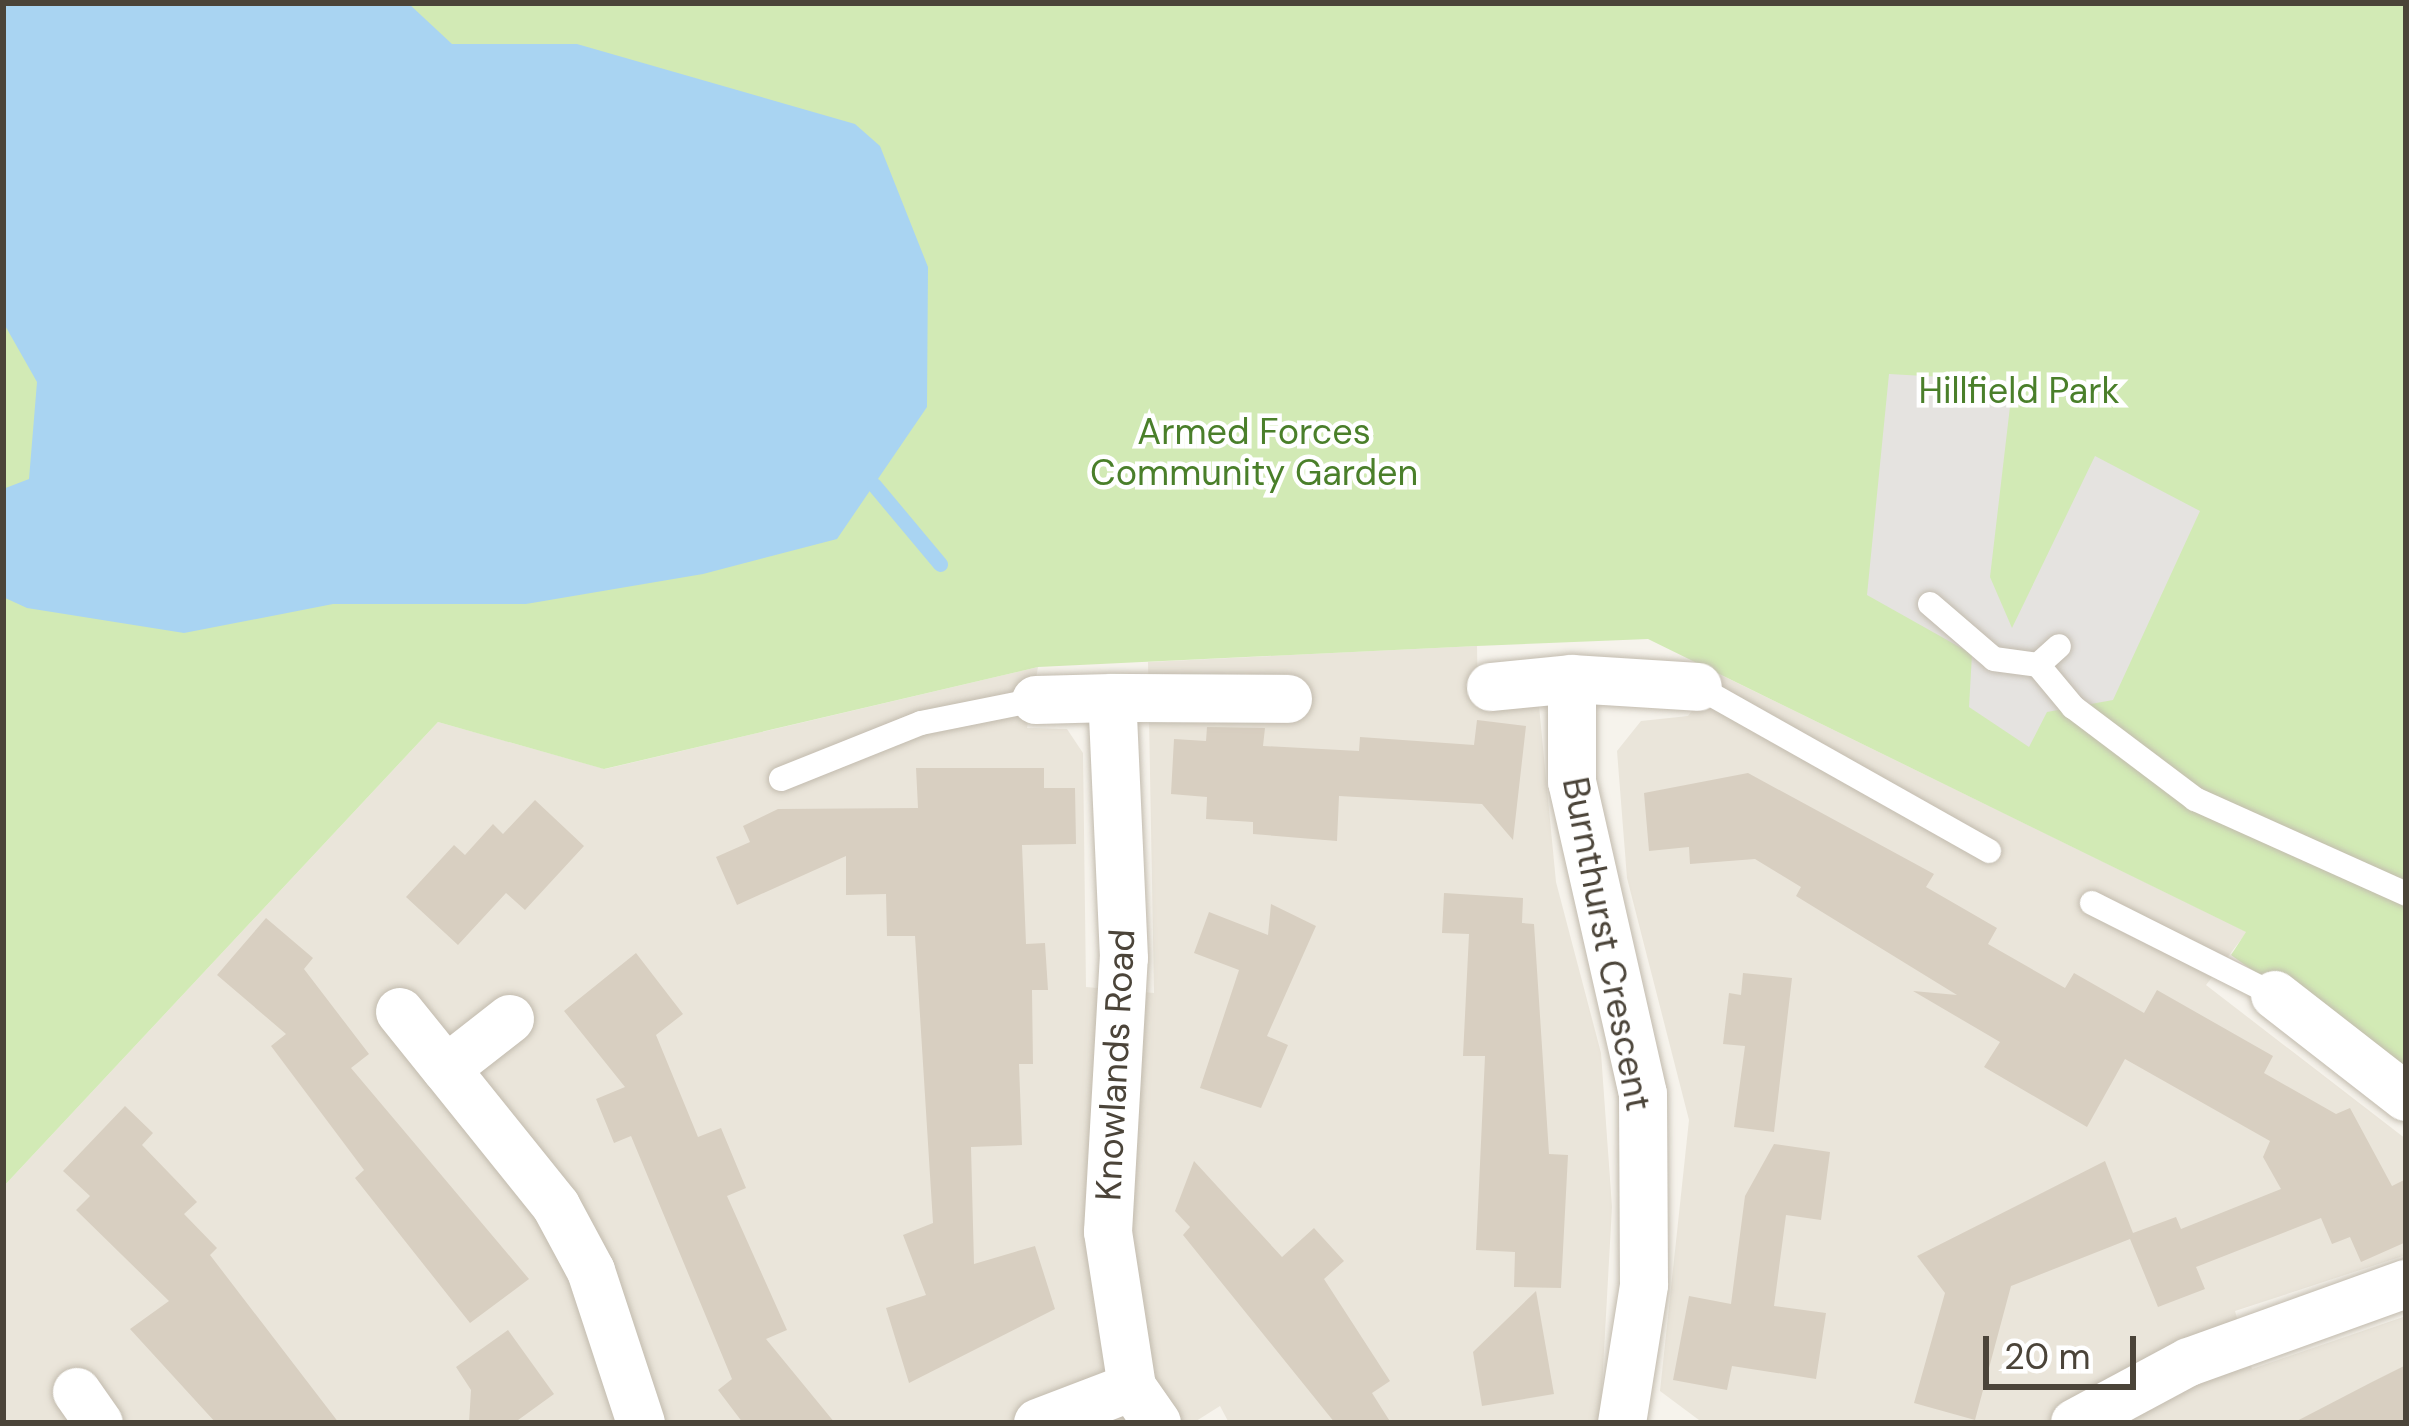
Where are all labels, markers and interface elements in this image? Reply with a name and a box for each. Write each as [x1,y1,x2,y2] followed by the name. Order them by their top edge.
[1918,369,2120,413] park label: Hillfield Park
[1090,409,1418,494] park label: Armed Forces Community Garden
[1553,774,1661,1114] street label: Burnthurst Crescent
[1086,928,1144,1202] street label: Knowlands Road
[1989,1312,2142,1386] scale bar
[2004,1333,2091,1380] text: 20 m

